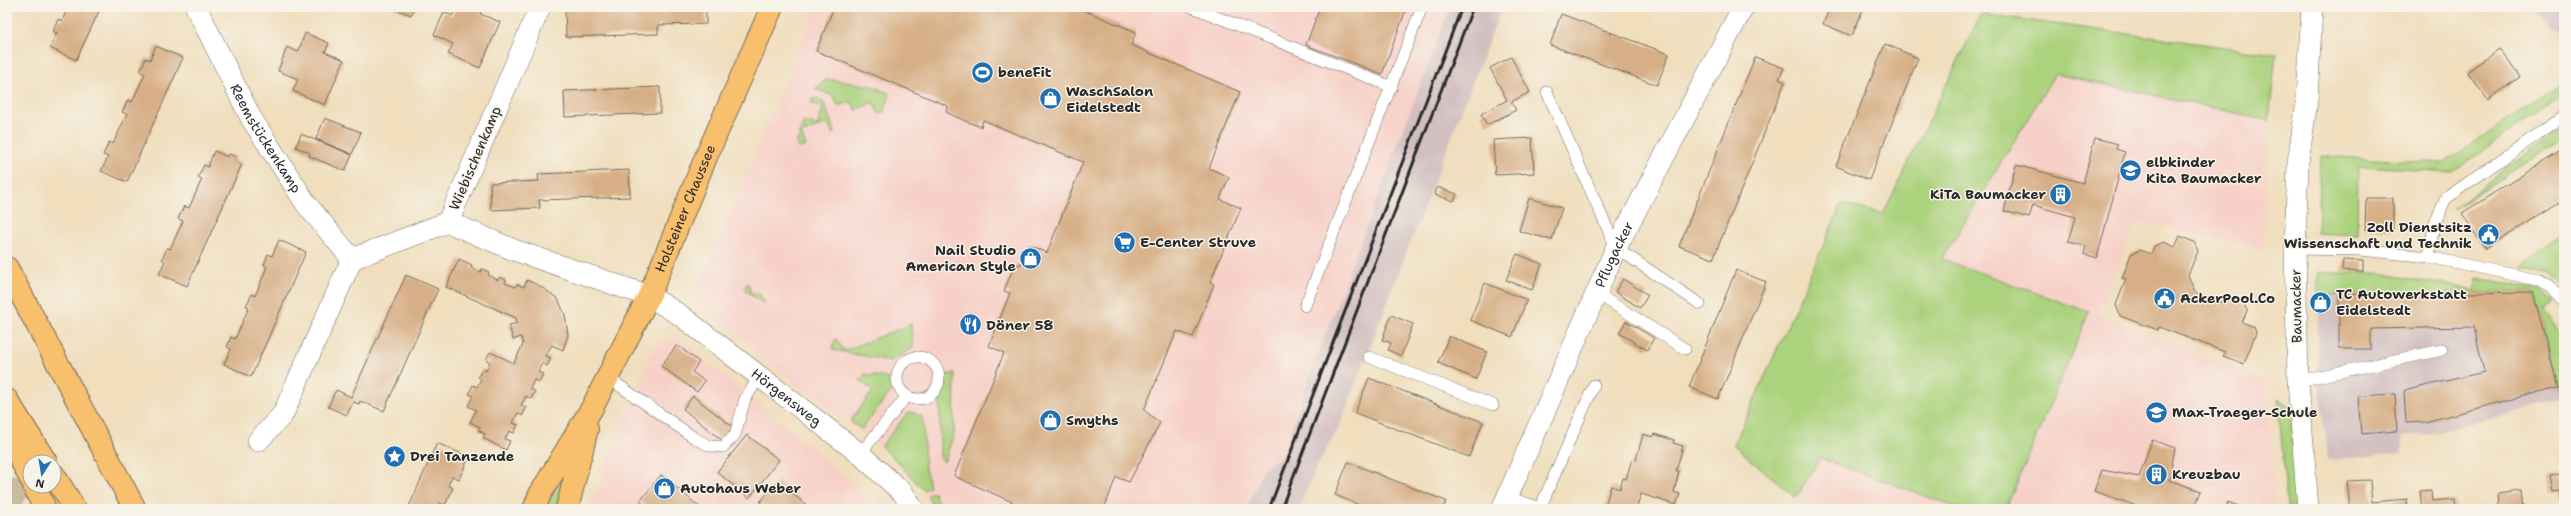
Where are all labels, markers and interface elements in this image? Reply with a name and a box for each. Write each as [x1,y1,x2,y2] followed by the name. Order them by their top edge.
[970,59,996,85] sports icon: beneFit
[998,63,1052,81] place label: beneFit
[226,81,306,196] street label: Reemstückenkamp
[1066,82,1153,116] place label: WaschSalon Eidelstedt
[1037,86,1063,112] shop icon: WaschSalon Eidelstedt
[445,103,505,213] street label: Wiebischenkamp
[651,142,719,275] street label: Holsteiner Chaussee
[2146,153,2262,187] place label: elbkinder Kita Baumacker
[2118,157,2144,183] school or university icon: elbkinder Kita Baumacker
[2048,181,2074,207] building icon: KiTa Baumacker
[1930,185,2046,203] place label: KiTa Baumacker
[1591,218,1638,290] street label: Pflugacker
[2284,218,2472,252] place label: Zoll Dienstsitz Wissenschaft und Technik
[2475,222,2501,248] public building icon: Zoll Dienstsitz Wissenschaft und Technik
[1111,229,1137,255] supermarket icon: E-Center Struve
[1140,233,1256,251] place label: E-Center Struve
[905,241,1016,275] place label: Nail Studio American Style
[1018,245,1044,271] shop icon: Nail Studio American Style
[2286,269,2306,343] street label: Baumacker
[2152,285,2178,311] public building icon: AckerPool.Co
[2336,285,2467,319] place label: TC Autowerkstatt Eidelstedt
[2180,289,2275,307] place label: AckerPool.Co
[2308,289,2334,315] shop icon: TC Autowerkstatt Eidelstedt
[958,312,984,338] restaurant icon: Döner 58
[986,316,1053,334] place label: Döner 58
[748,364,825,430] street label: Hörgensweg
[2144,399,2170,425] school or university icon: Max-Traeger-Schule
[2172,403,2318,421] place label: Max-Traeger-Schule
[1037,407,1063,433] shop icon: Smyths
[1066,411,1118,429] place label: Smyths
[381,443,407,469] place icon: Drei Tanzende
[410,447,514,465] place label: Drei Tanzende
[22,454,62,494] north arrow
[2143,461,2169,487] building icon: Kreuzbau
[2172,465,2241,483] place label: Kreuzbau
[34,475,46,492] text: N
[651,475,677,501] shop icon: Autohaus Weber
[680,479,801,497] place label: Autohaus Weber

